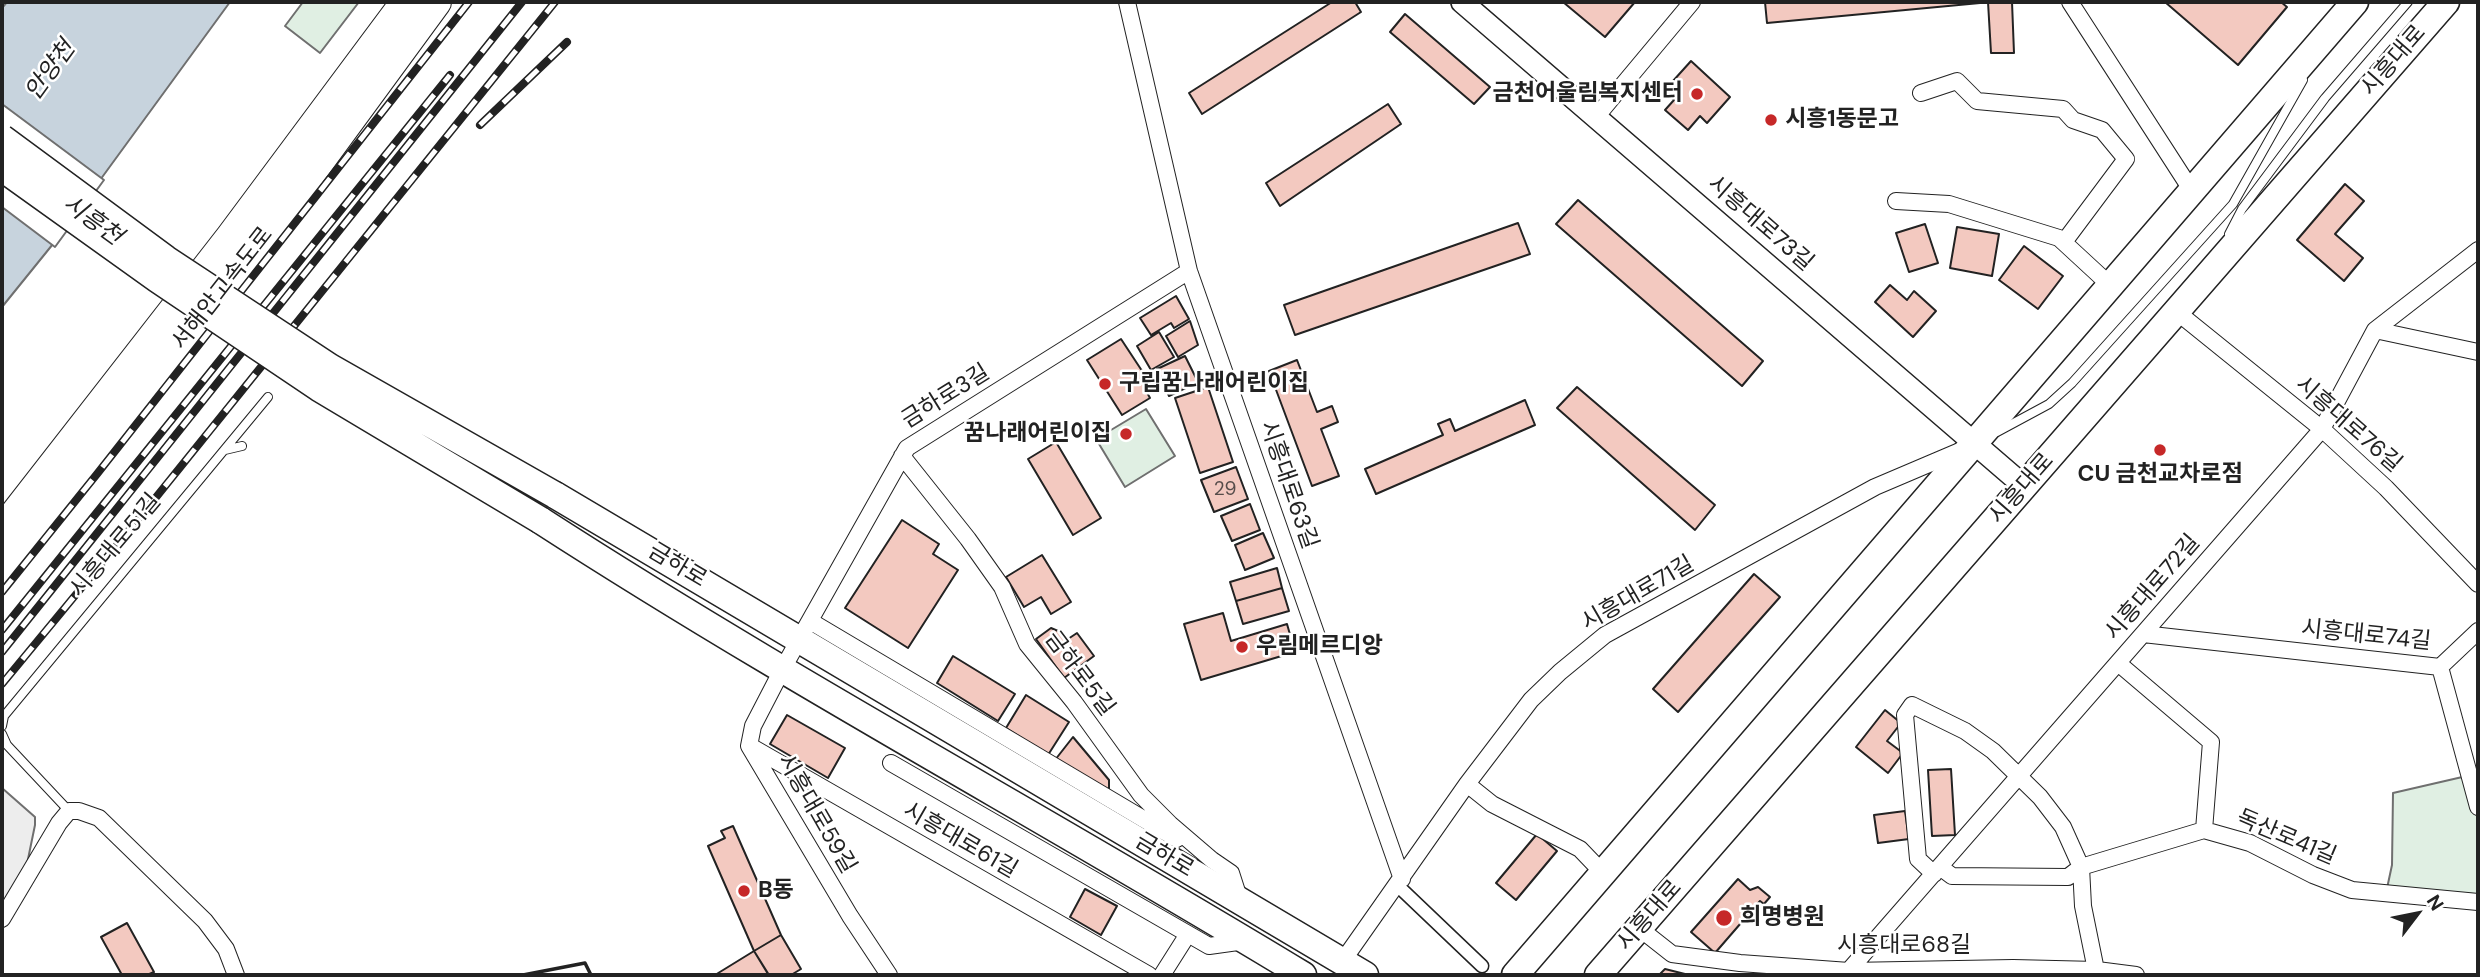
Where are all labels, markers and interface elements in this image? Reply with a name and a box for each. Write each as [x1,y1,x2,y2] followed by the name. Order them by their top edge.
[2356,20,2432,102] street label: 시흥대로
[20,36,82,106] water label: 안양천
[1493,80,1683,108] place label: 금천어울림복지센터
[1689,86,1705,102] marker: 금천어울림복지센터
[1785,106,1899,134] place label: 시흥1동문고
[1763,112,1779,128] marker: 시흥1동문고
[1701,171,1819,277] street label: 시흥대로73길
[57,190,127,252] water label: 시흥천
[167,222,279,356] street label: 서해안고속도로
[897,359,995,435] street label: 금하로3길
[1119,370,1309,398] place label: 구립꿈나래어린이집
[2289,371,2407,479] street label: 시흥대로76길
[1097,376,1113,392] marker: 구립꿈나래어린이집
[1253,417,1323,553] street label: 시흥대로63길
[964,420,1112,448] place label: 꿈나래어린이집
[1118,426,1134,442] marker: 꿈나래어린이집
[2152,442,2168,458] marker: CU 금천교차로점
[1984,448,2060,530] street label: 시흥대로
[2077,461,2243,489] place label: CU 금천교차로점
[1214,479,1236,501] house number: 29
[65,488,167,604] street label: 시흥대로51길
[2100,530,2206,646] street label: 시흥대로72길
[643,538,711,594] street label: 금하로
[1577,551,1699,637] street label: 시흥대로71길
[2300,615,2432,657] street label: 시흥대로74길
[1038,626,1120,722] street label: 금하로5길
[1256,633,1383,661] place label: 우림메르디앙
[1234,639,1250,655] marker: 우림메르디앙
[771,749,861,879] street label: 시흥대로59길
[898,797,1022,885] street label: 시흥대로61길
[2232,805,2340,871] street label: 독산로41길
[1130,828,1198,884] street label: 금하로
[1612,875,1688,957] street label: 시흥대로
[758,877,794,905] place label: B동
[2382,879,2452,949] north arrow
[736,883,752,899] marker: B동
[2421,890,2450,915] text: N
[1740,904,1825,932] place label: 희명병원
[1714,908,1734,928] marker: 희명병원
[1837,932,1971,960] street label: 시흥대로68길

